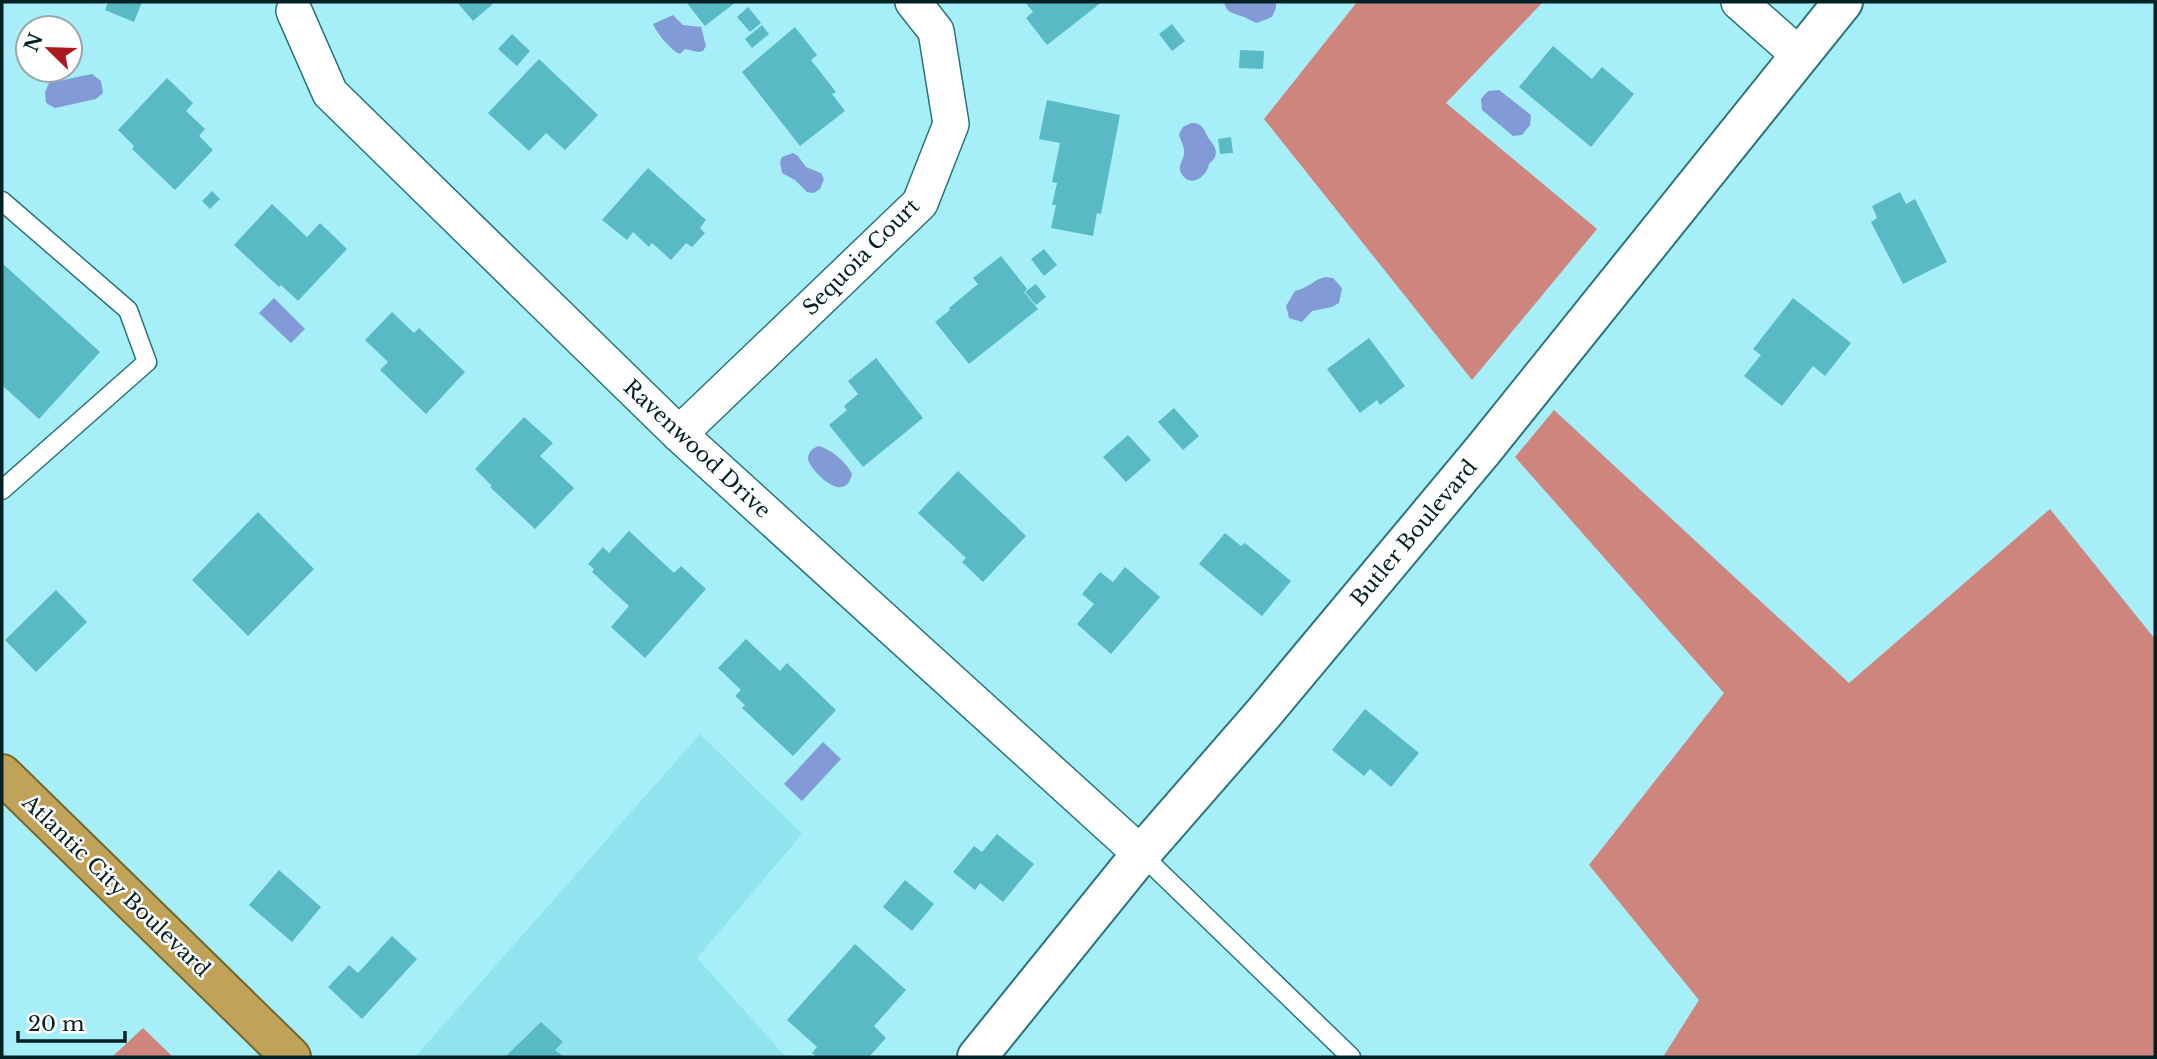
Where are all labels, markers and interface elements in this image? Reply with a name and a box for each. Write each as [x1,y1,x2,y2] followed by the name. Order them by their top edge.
[14,14,84,84] north arrow
[20,30,48,55] text: N
[797,193,925,321] street label: Sequoia Court
[618,374,776,524] street label: Ravenwood Drive
[1345,455,1483,611] street label: Butler Boulevard
[16,789,215,982] street label: Atlantic City Boulevard
[18,1000,124,1044] scale bar
[28,1011,85,1037] text: 20 m

